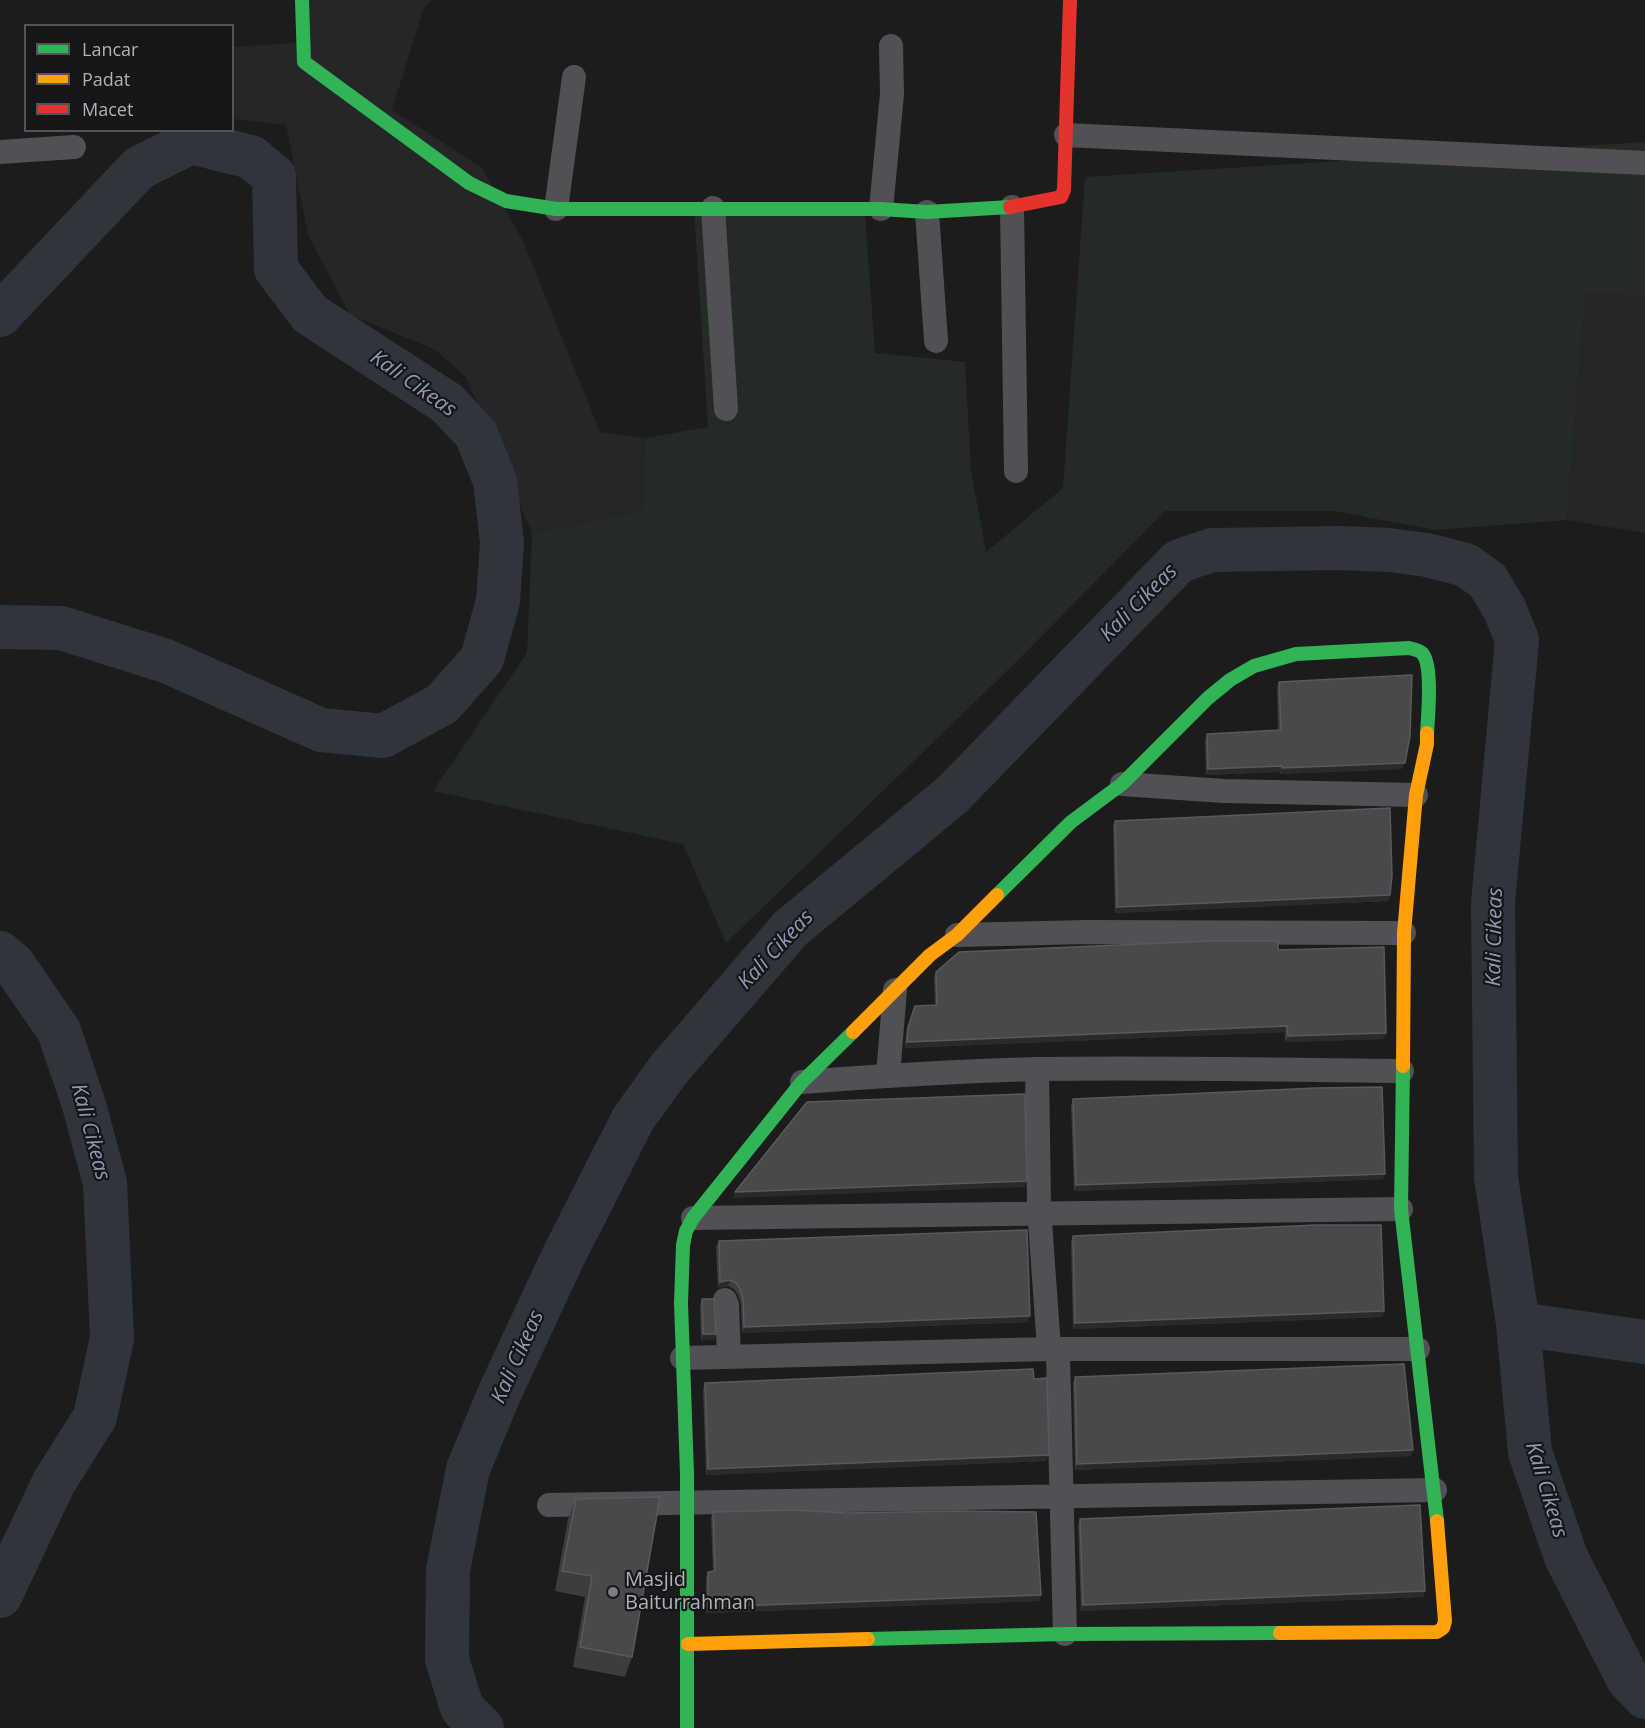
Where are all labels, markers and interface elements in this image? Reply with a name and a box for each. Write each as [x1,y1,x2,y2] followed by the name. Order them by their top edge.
[24,24,234,132] legend
[82,37,138,61] text: Lancar
[82,67,130,91] text: Padat
[82,97,133,121] text: Macet
[365,345,461,423] water label: Kali Cikeas
[1095,559,1183,647] water label: Kali Cikeas
[1482,887,1508,987] water label: Kali Cikeas
[733,905,819,995] water label: Kali Cikeas
[65,1081,115,1183] water label: Kali Cikeas
[486,1307,550,1407] water label: Kali Cikeas
[1519,1439,1573,1541] water label: Kali Cikeas
[625,1568,755,1615] place label: Masjid Baiturrahman
[606,1585,620,1599] marker: Masjid Baiturrahman

